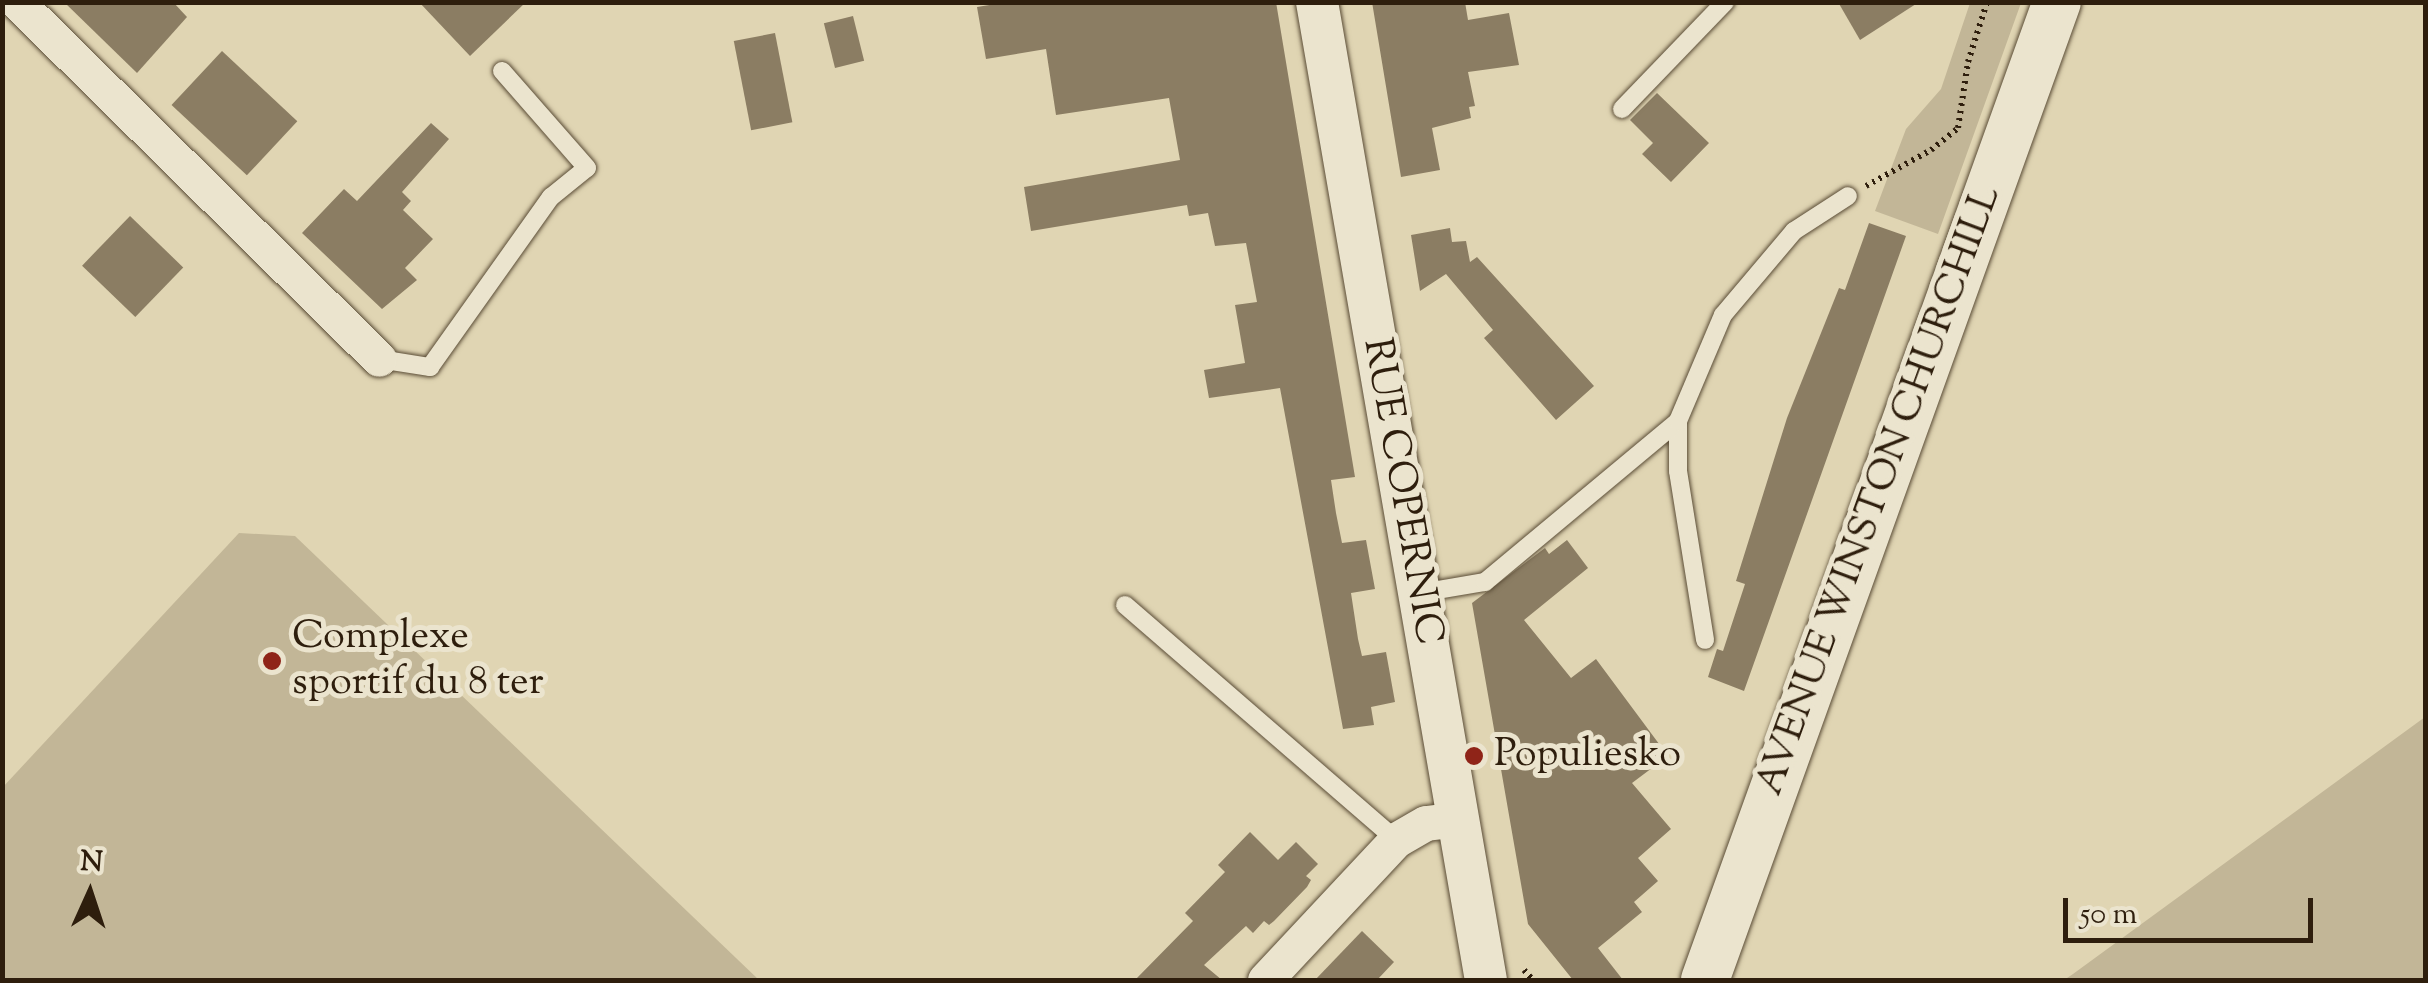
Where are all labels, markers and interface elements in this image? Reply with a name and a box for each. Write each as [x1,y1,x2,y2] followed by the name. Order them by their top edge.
[1747,180,2013,802] street label: AVENUE WINSTON CHURCHILL
[1350,335,1452,649] street label: RUE COPERNIC
[292,614,544,708] place label: Complexe sportif du 8 ter
[261,650,283,672] marker: Complexe sportif du 8 ter
[1494,732,1681,780] place label: Populiesko
[1463,745,1485,767] marker: Populiesko
[79,842,104,884] text: N
[40,843,140,943] north arrow
[2068,878,2318,940] scale bar
[2080,894,2137,937] text: 50 m

